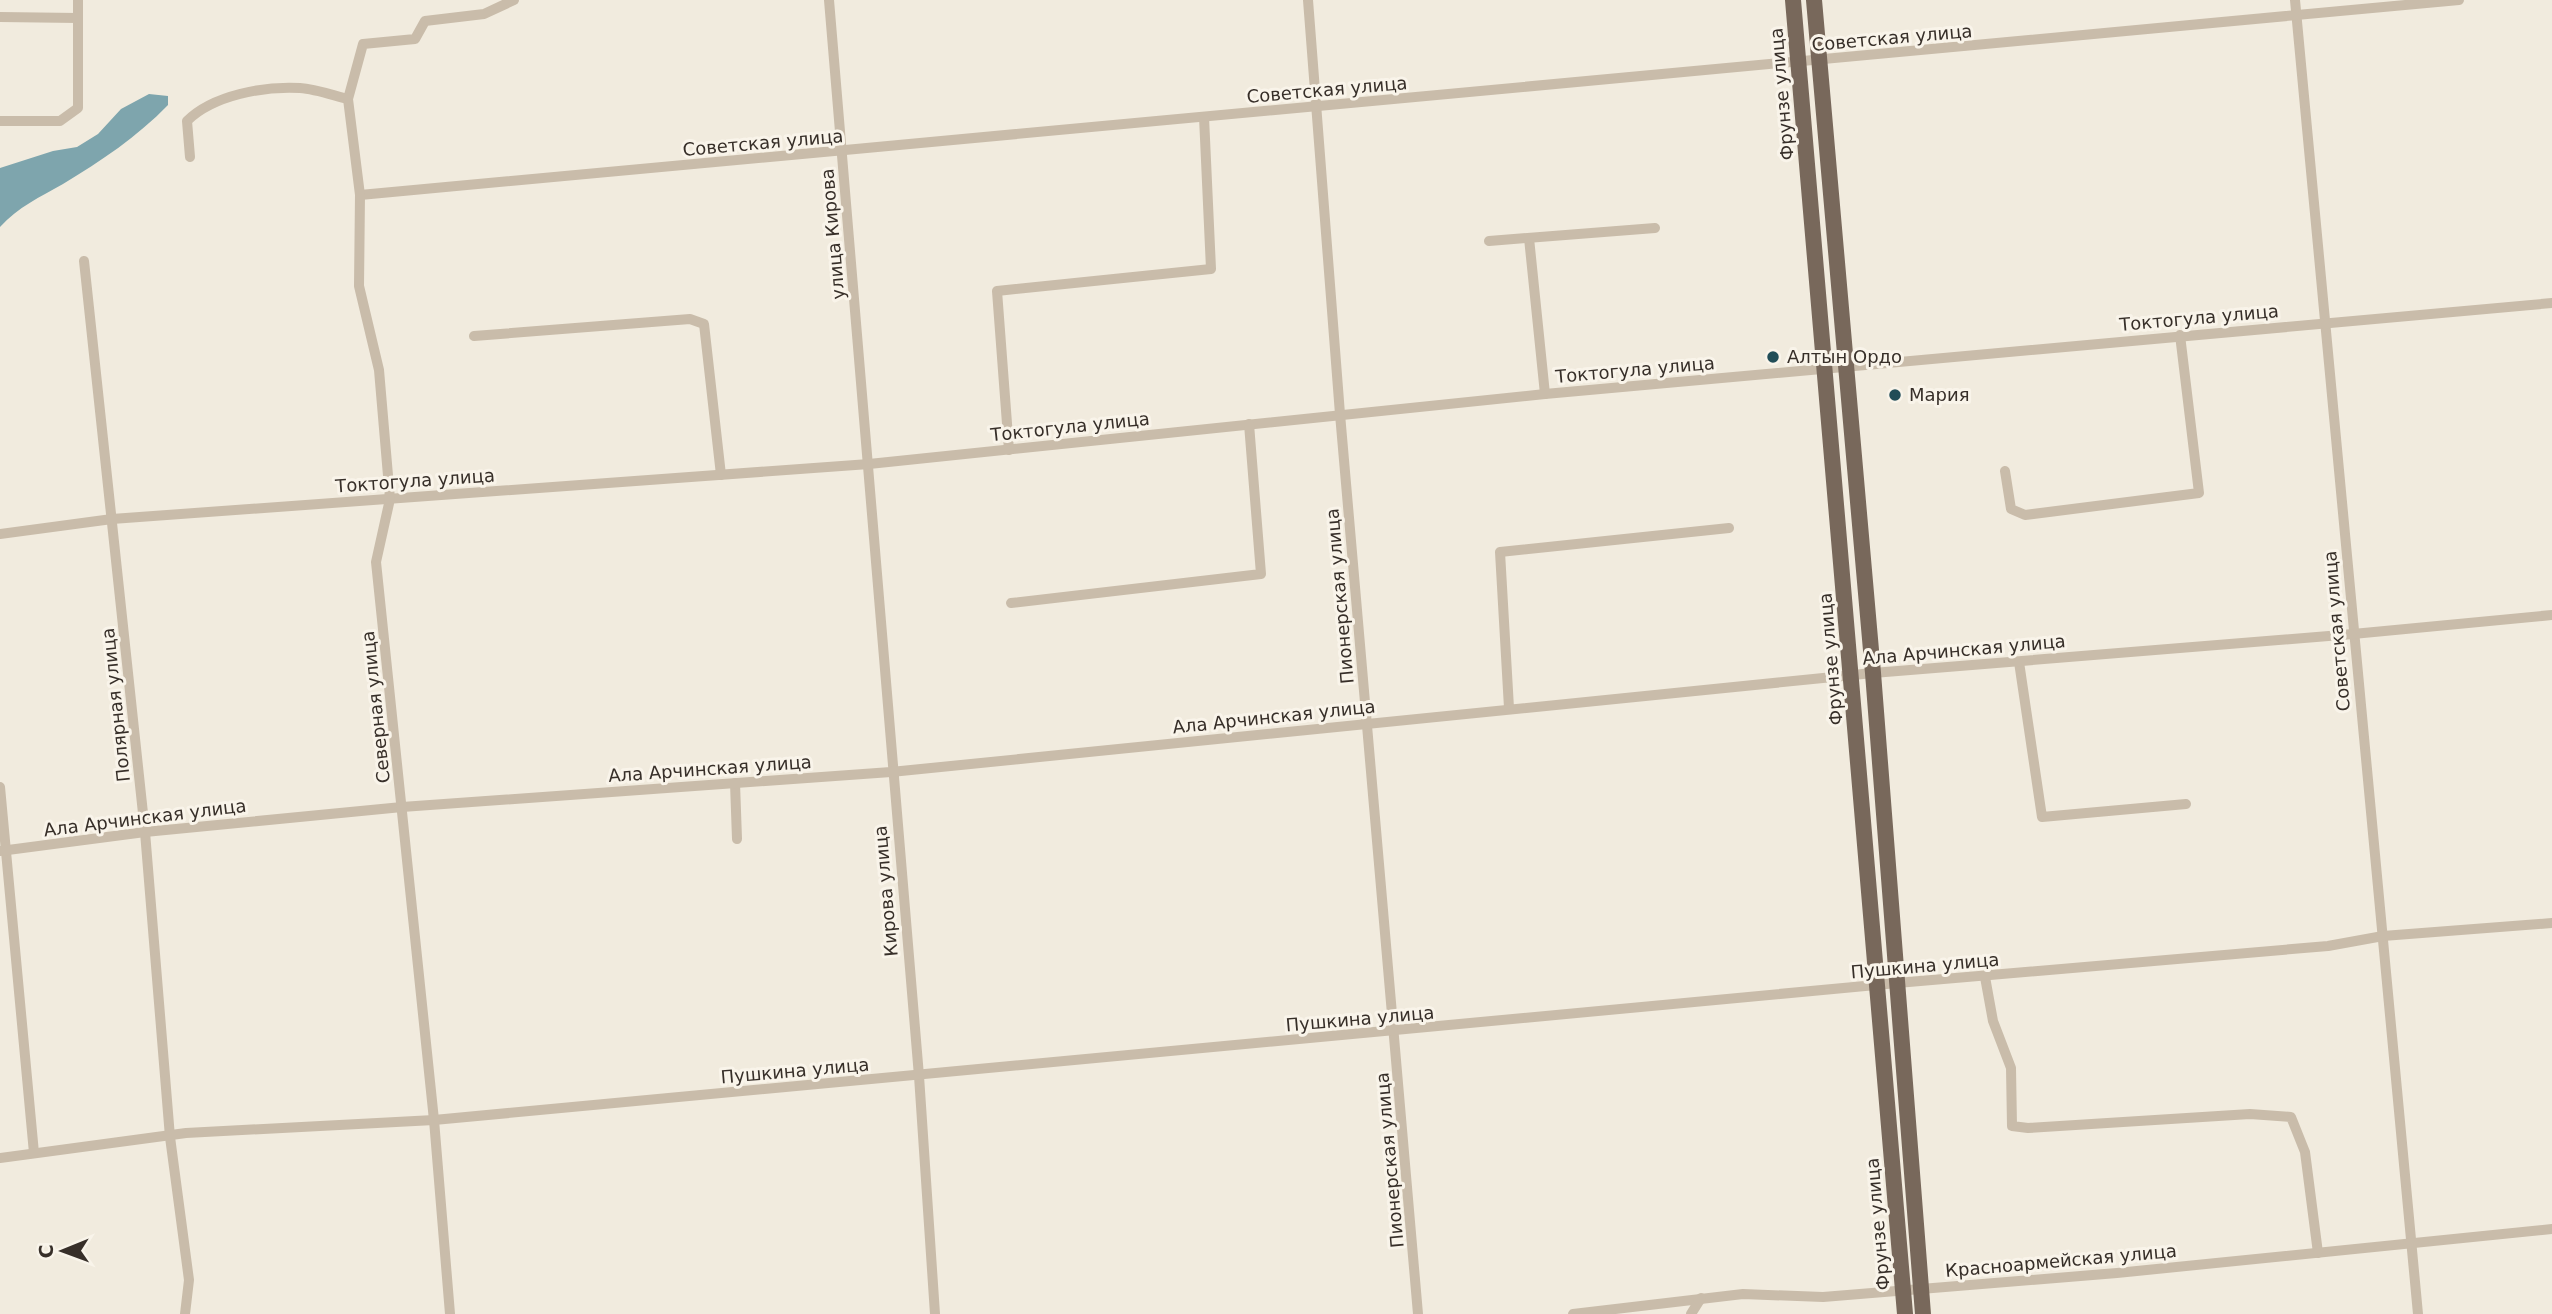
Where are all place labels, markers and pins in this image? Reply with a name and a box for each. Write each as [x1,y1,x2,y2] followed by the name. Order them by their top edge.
[1787,346,1902,367] place label: Алтын Ордо
[1765,349,1781,365] marker: Алтын Ордо
[1909,384,1970,405] place label: Мария
[1887,387,1903,403] marker: Мария

